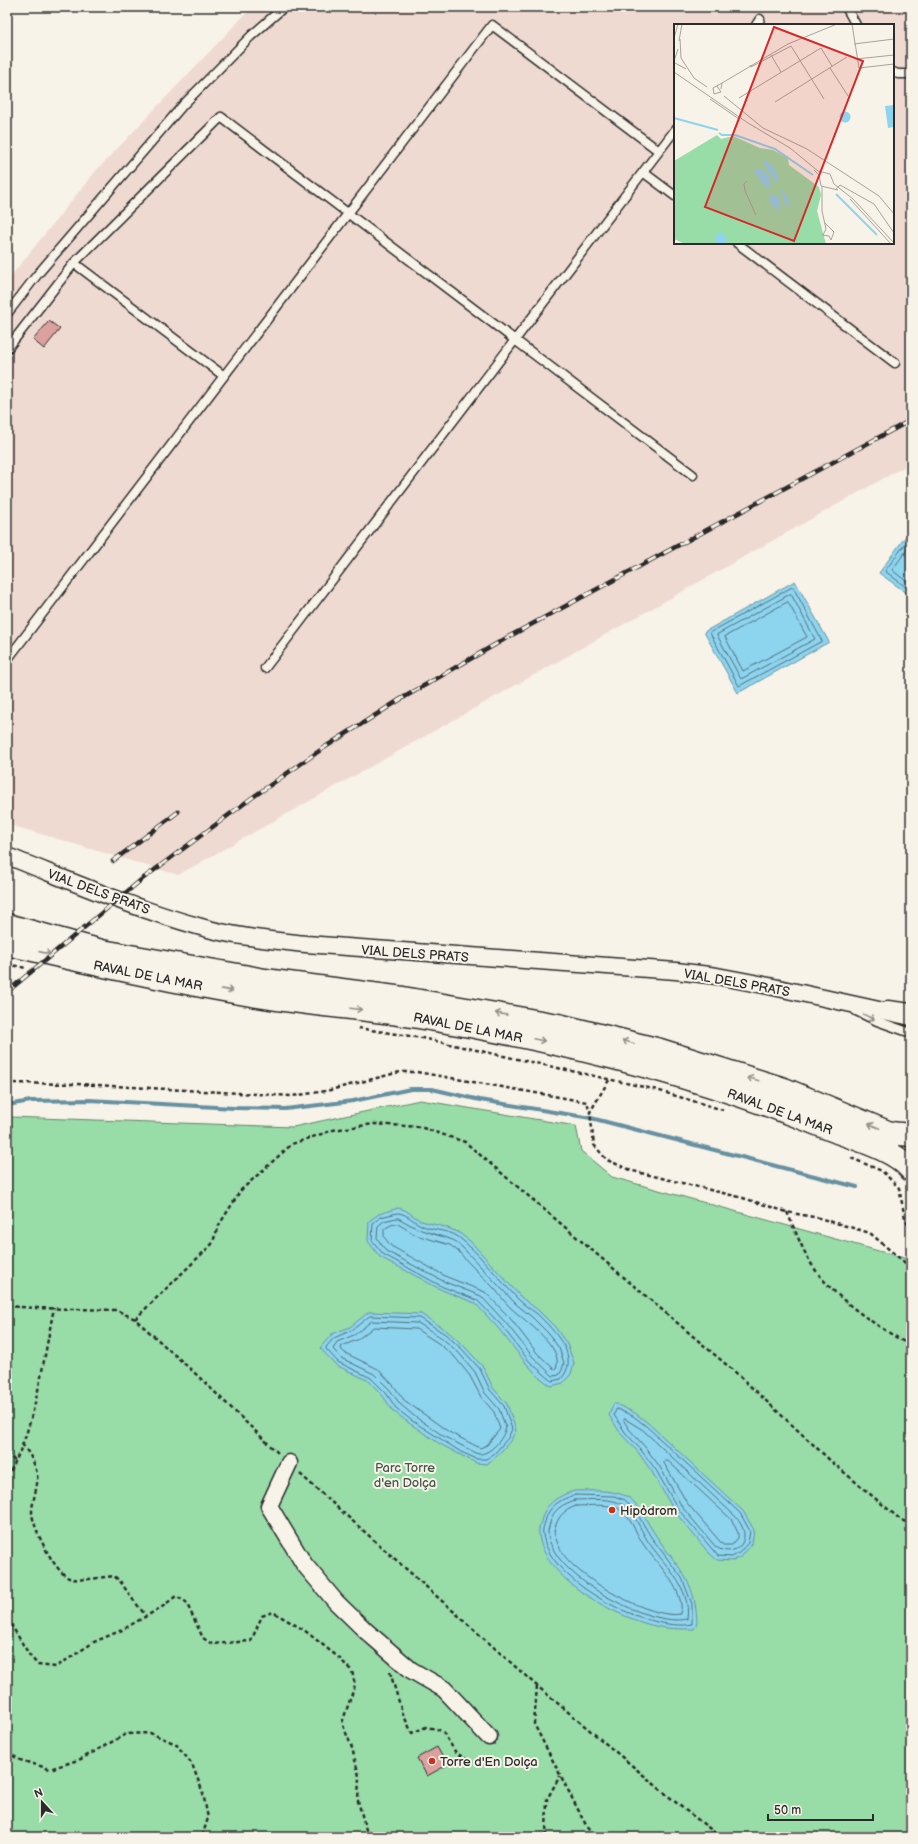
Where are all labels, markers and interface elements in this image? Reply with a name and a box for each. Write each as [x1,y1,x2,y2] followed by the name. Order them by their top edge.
[674,24,894,244] inset map
[45,866,152,918] street label: VIAL DELS PRATS
[361,942,469,966] street label: VIAL DELS PRATS
[38,949,51,957] one-way arrow
[92,958,204,994] street label: RAVAL DE LA MAR
[682,966,791,1000] street label: VIAL DELS PRATS
[220,986,233,994] one-way arrow
[349,1005,362,1013] one-way arrow
[412,1010,524,1046] street label: RAVAL DE LA MAR
[495,1010,508,1018] one-way arrow
[863,1014,875,1021] one-way arrow
[532,1036,545,1044] one-way arrow
[622,1038,635,1045] one-way arrow
[746,1075,759,1082] one-way arrow
[725,1085,834,1138] street label: RAVAL DE LA MAR
[868,1122,880,1129] one-way arrow
[374,1460,436,1491] park label: Parc Torre d'en Dolça
[620,1503,678,1519] place label: Hipòdrom
[607,1505,617,1515] marker: Hipòdrom
[440,1754,538,1770] place label: Torre d'En Dolça
[427,1756,437,1766] marker: Torre d'En Dolça
[22,1782,62,1822] north arrow
[32,1786,45,1801] text: N
[768,1796,873,1822] scale bar
[774,1803,801,1818] text: 50 m

